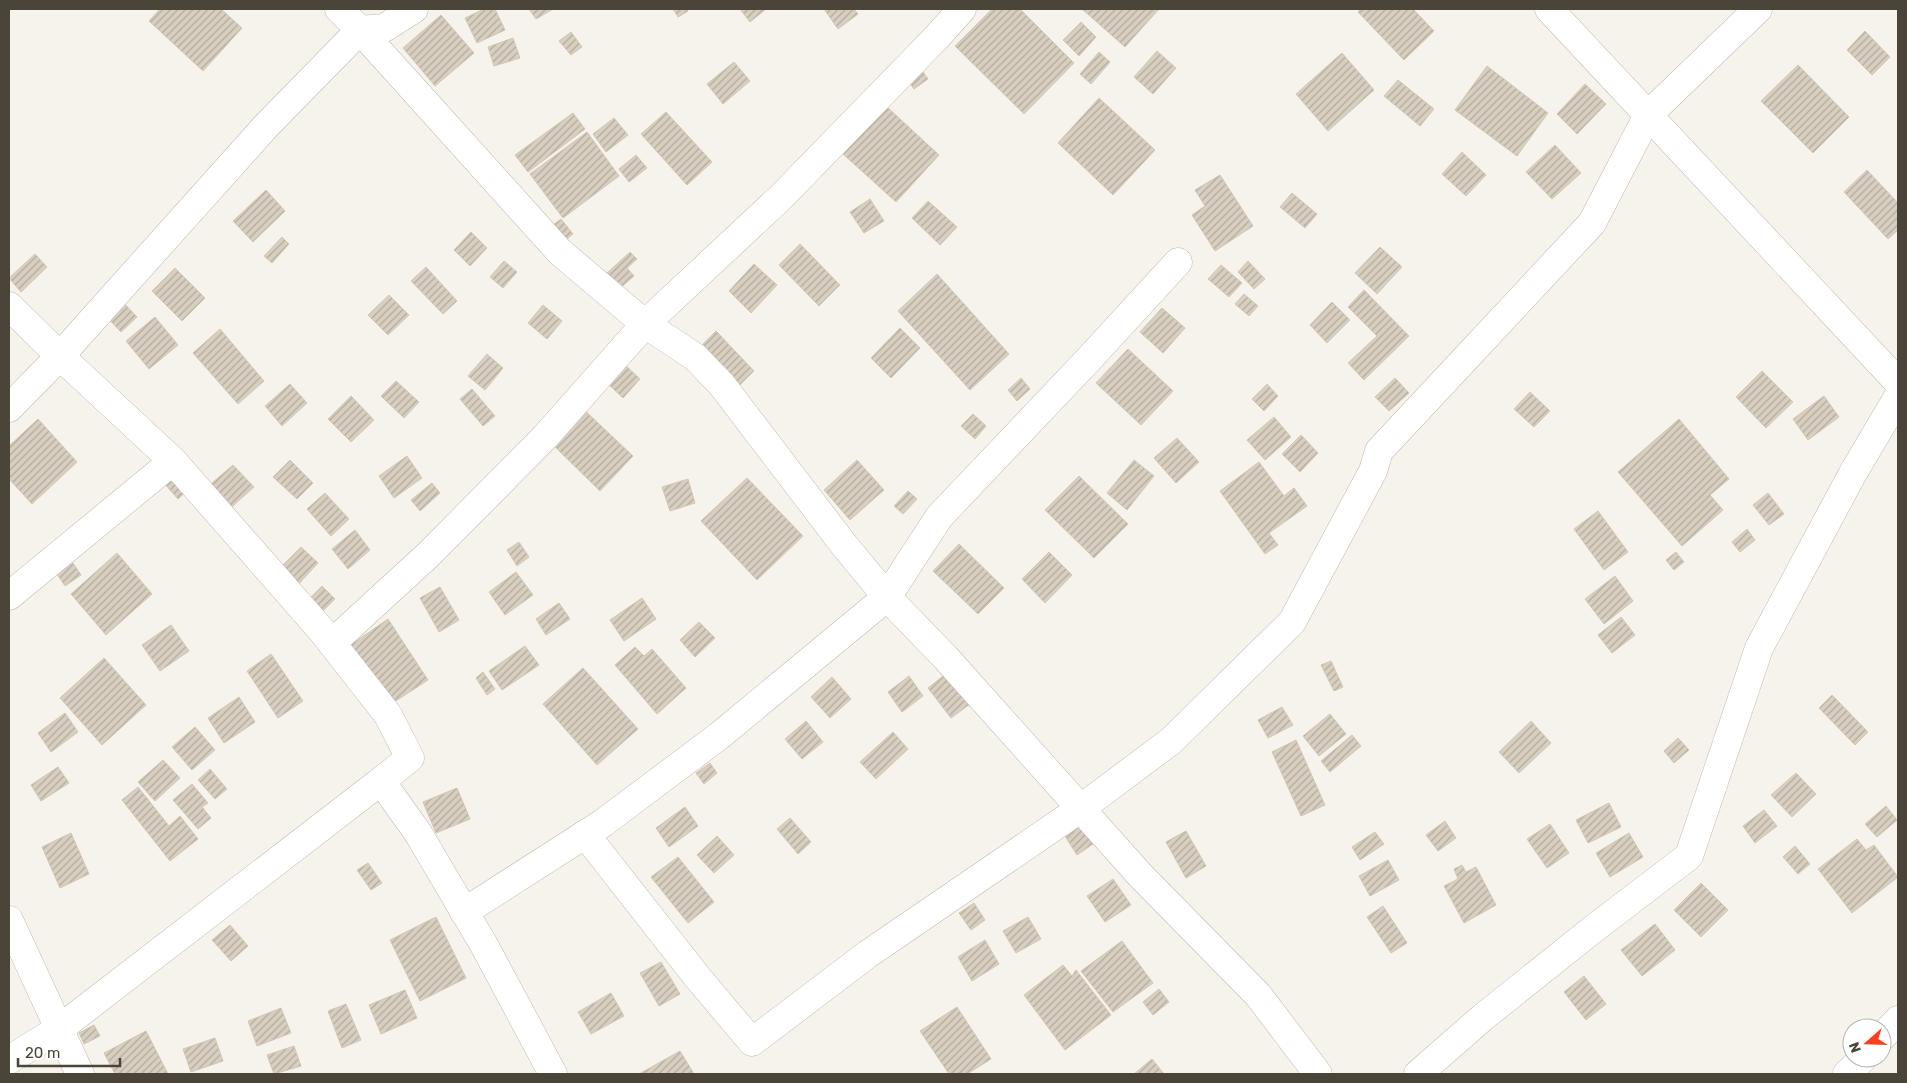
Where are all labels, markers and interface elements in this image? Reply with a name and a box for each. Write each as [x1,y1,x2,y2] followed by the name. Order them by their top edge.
[1842,1018,1892,1068] north arrow
[18,1036,120,1068] scale bar
[1846,1040,1865,1055] text: N
[25,1044,60,1062] text: 20 m

